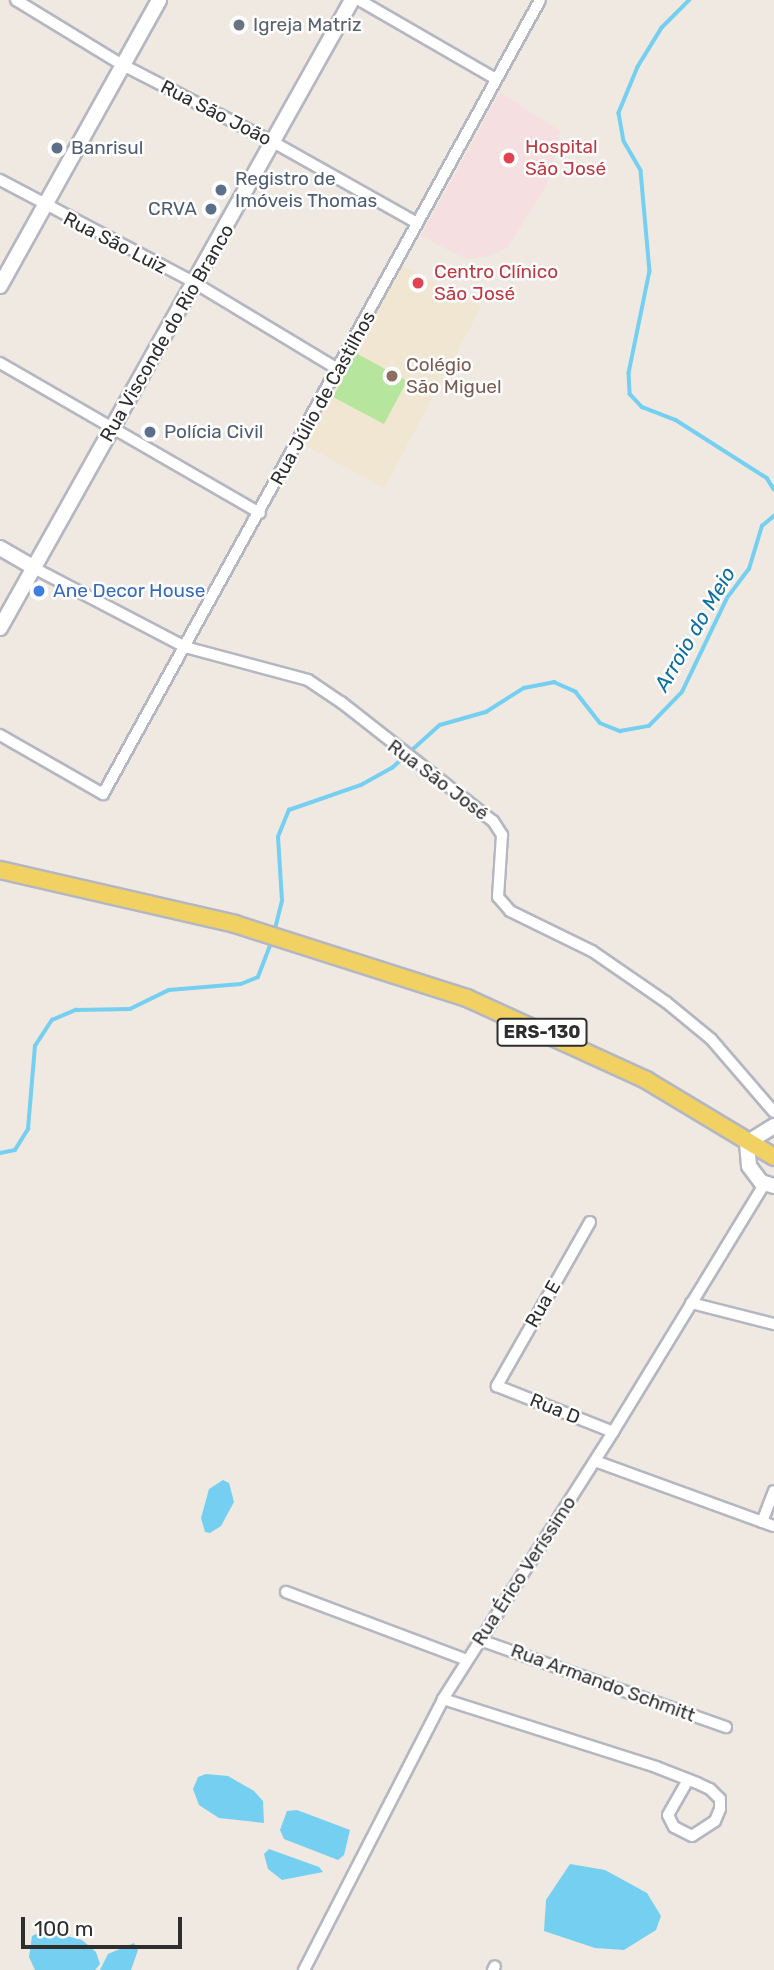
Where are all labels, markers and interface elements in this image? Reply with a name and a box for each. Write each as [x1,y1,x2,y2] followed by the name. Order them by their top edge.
[253,14,362,36] place label: Igreja Matriz
[231,17,247,33] marker: Igreja Matriz
[157,75,275,151] street label: Rua São João
[525,136,606,180] place label: Hospital São José
[71,137,143,159] place label: Banrisul
[49,140,65,156] marker: Banrisul
[499,148,519,168] marker: Hospital São José
[235,168,378,212] place label: Registro de Imóveis Thomas
[213,182,229,198] marker: Registro de Imóveis Thomas
[148,198,197,220] place label: CRVA
[203,201,219,217] marker: CRVA
[59,207,171,279] street label: Rua São Luiz
[95,220,239,446] street label: Rua Visconde do Rio Branco
[434,261,558,305] place label: Centro Clínico São José
[408,273,428,293] marker: Centro Clínico São José
[266,307,380,489] street label: Rua Júlio de Castilhos
[406,354,502,398] place label: Colégio São Miguel
[384,368,400,384] marker: Colégio São Miguel
[164,421,263,443] place label: Polícia Civil
[142,424,158,440] marker: Polícia Civil
[649,562,741,696] water label: Arroio do Meio
[53,580,206,602] place label: Ane Decor House
[31,583,47,599] marker: Ane Decor House
[383,735,493,825] street label: Rua São José
[496,1017,588,1046] road number: ERS-130
[520,1276,566,1332] street label: Rua E
[527,1389,583,1429] street label: Rua D
[467,1492,581,1650] street label: Rua Érico Veríssimo
[508,1639,698,1727] street label: Rua Armando Schmitt
[24,1904,186,1948] scale bar
[34,1916,93,1941] text: 100 m

